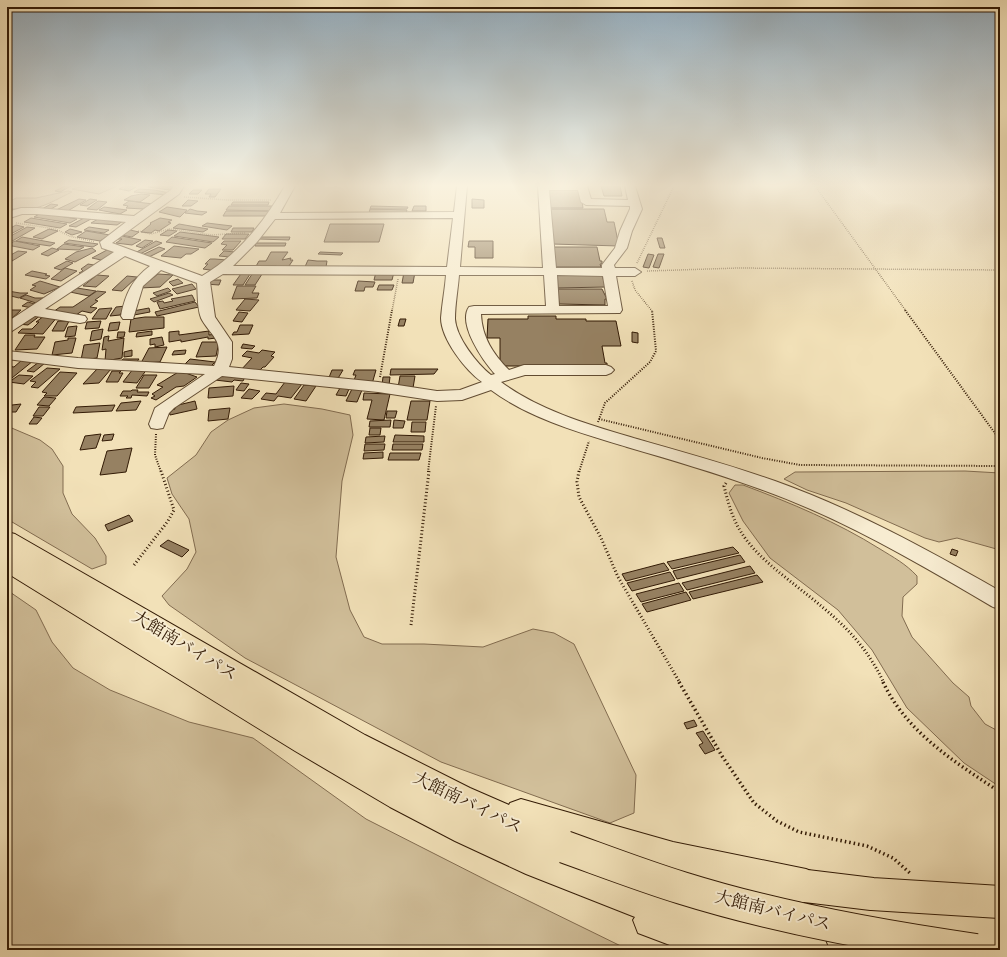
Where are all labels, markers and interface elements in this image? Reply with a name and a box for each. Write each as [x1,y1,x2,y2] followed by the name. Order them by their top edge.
[128,607,240,686] street label: 大館南バイパス
[409,768,525,839] street label: 大館南バイパス
[713,887,833,936] street label: 大館南バイパス

